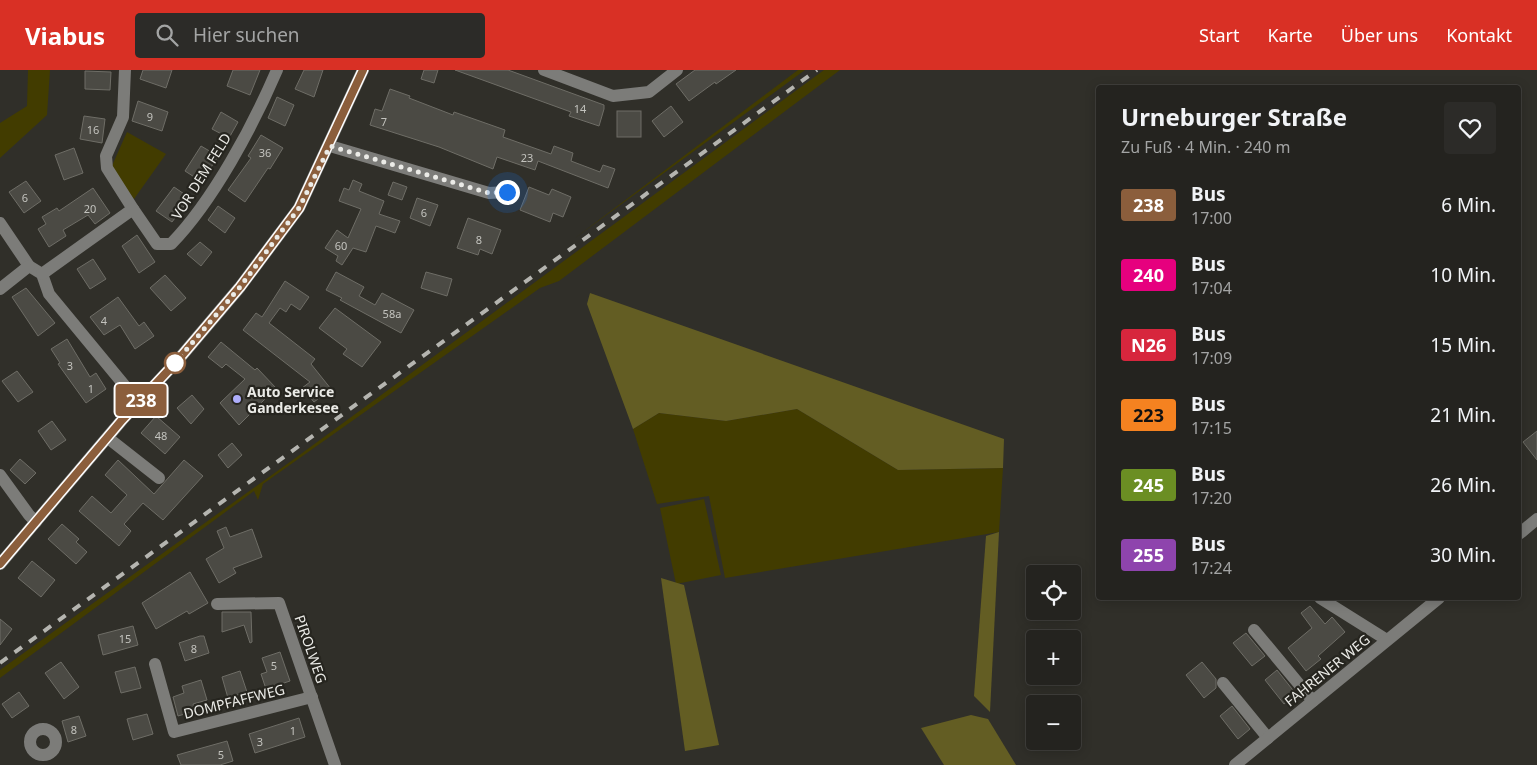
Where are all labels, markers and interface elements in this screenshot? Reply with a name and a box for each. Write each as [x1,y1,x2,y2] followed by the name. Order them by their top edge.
[135,13,485,58] search box
[25,19,105,52] text: Viabus
[153,21,181,49] icon: search
[193,22,300,48] text: Hier suchen
[1199,23,1239,47] text: Start
[1267,23,1313,47] text: Karte
[1341,23,1418,47] text: Über uns
[1446,23,1512,47] text: Kontakt
[1121,100,1347,133] text: Urneburger Straße
[574,101,587,116] house number: 14
[1444,102,1496,154] button: heart
[147,109,153,124] house number: 9
[381,114,387,129] house number: 7
[87,122,99,137] house number: 16
[167,129,235,223] street label: VOR DEM FELD
[1121,136,1290,158] text: Zu Fuß · 4 Min. · 240 m
[259,145,271,160] house number: 36
[521,150,533,165] house number: 23
[495,180,520,205] your location
[1191,181,1226,207] text: Bus
[22,190,28,205] house number: 6
[1441,192,1496,218] text: 6 Min.
[1133,193,1164,217] text: 238
[84,201,96,216] house number: 20
[421,205,427,220] house number: 6
[1191,207,1232,229] text: 17:00
[476,232,482,247] house number: 8
[335,238,347,253] house number: 60
[1191,251,1226,277] text: Bus
[1430,262,1496,288] text: 10 Min.
[1133,263,1164,287] text: 240
[1191,277,1232,299] text: 17:04
[383,306,401,321] house number: 58a
[101,313,108,328] house number: 4
[1191,321,1226,347] text: Bus
[1430,332,1496,358] text: 15 Min.
[1131,333,1166,357] text: N26
[1191,347,1232,369] text: 17:09
[164,352,186,374] unlabelled marker
[67,358,73,373] house number: 3
[88,381,94,396] house number: 1
[247,382,339,417] place label: Auto Service Ganderkesee
[112,384,170,416] line badge: 238
[126,388,156,412] text: 238
[1191,391,1226,417] text: Bus
[231,393,243,405] marker: Auto Service Ganderkesee
[1430,402,1496,428] text: 21 Min.
[1133,403,1164,427] text: 223
[1191,417,1232,439] text: 17:15
[155,428,167,443] house number: 48
[1191,461,1226,487] text: Bus
[1430,472,1496,498] text: 26 Min.
[1133,473,1164,497] text: 245
[1191,487,1232,509] text: 17:20
[1191,531,1226,557] text: Bus
[1430,542,1496,568] text: 30 Min.
[1133,543,1164,567] text: 255
[1191,557,1232,579] text: 17:24
[1026,565,1081,750] map controls
[1026,565,1081,620] button: locate
[290,612,332,686] street label: PIROLWEG
[1026,630,1081,685] button: +
[1280,630,1374,710] street label: FAHRENER WEG
[119,631,131,646] house number: 15
[191,641,197,656] house number: 8
[271,658,277,673] house number: 5
[181,679,287,723] street label: DOMPFAFFWEG
[1026,695,1081,750] button: −
[71,722,77,737] house number: 8
[290,723,296,738] house number: 1
[257,734,263,749] house number: 3
[218,747,224,762] house number: 5

